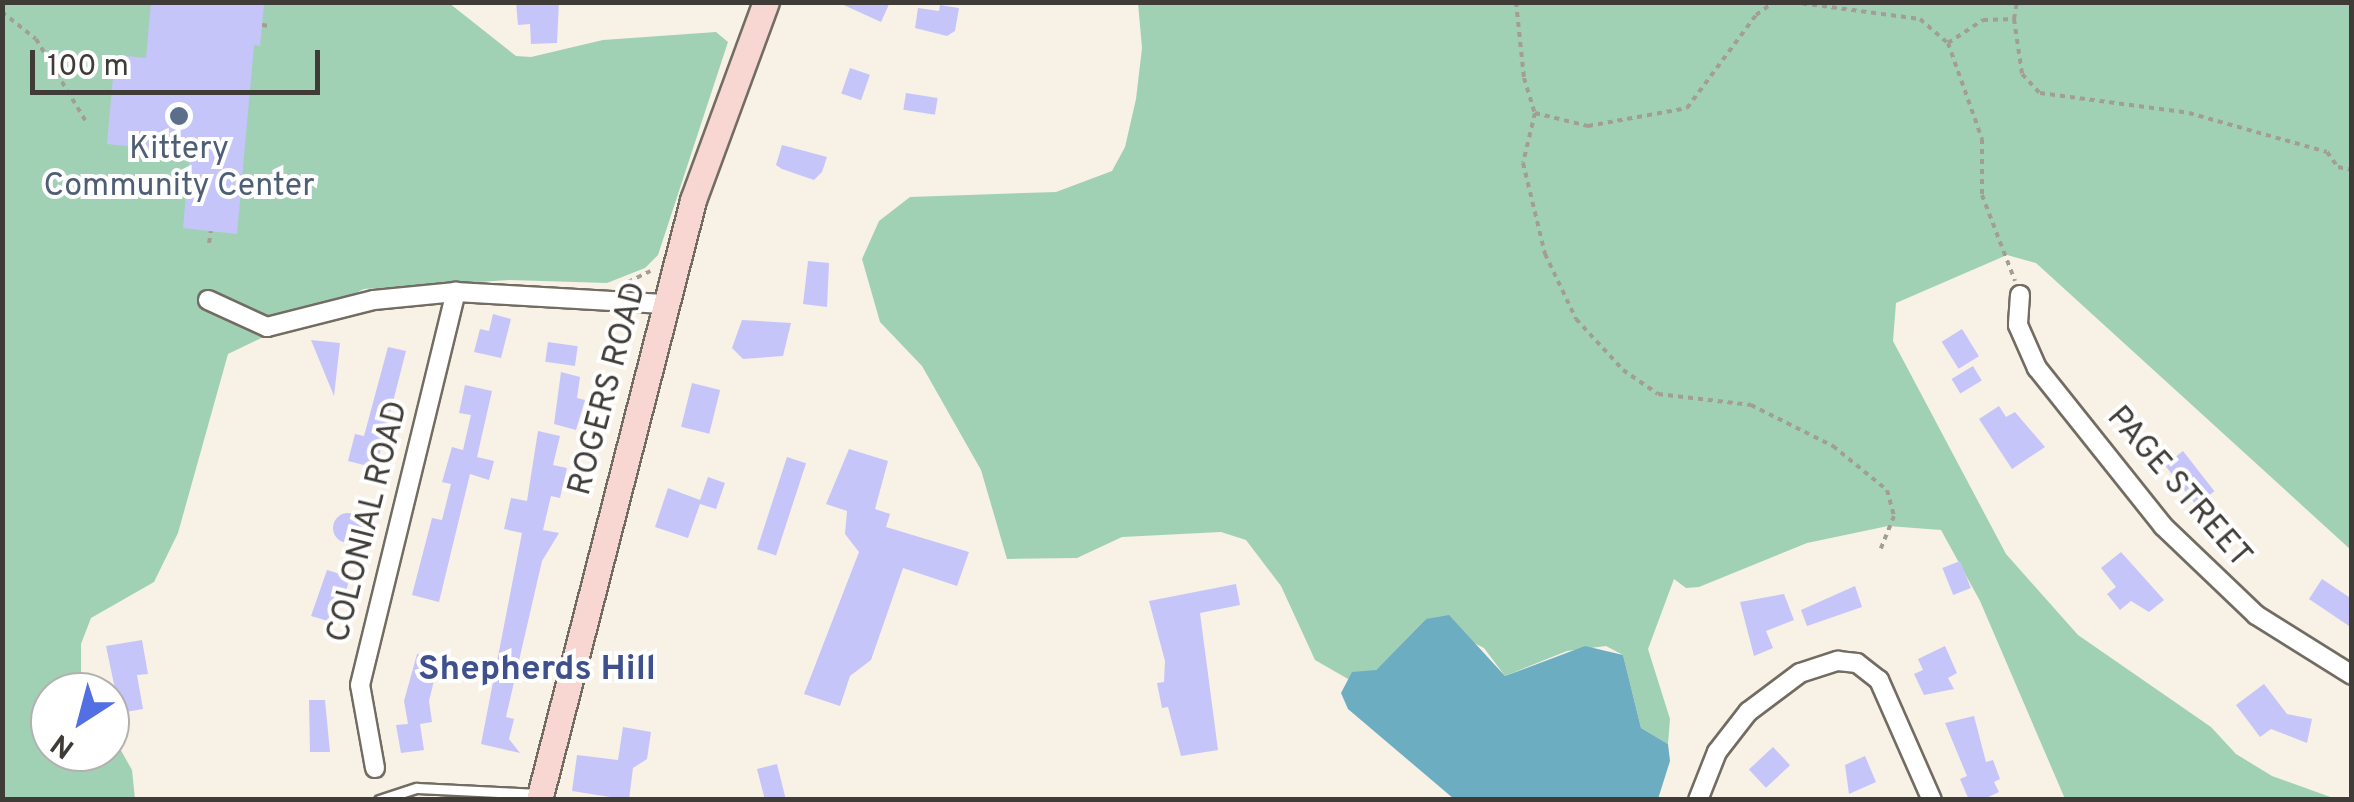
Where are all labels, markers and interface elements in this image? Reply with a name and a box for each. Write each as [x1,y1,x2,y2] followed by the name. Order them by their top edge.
[35,30,325,92] scale bar
[47,49,129,86] text: 100 m
[168,105,190,127] marker: Kittery Community Center
[43,132,315,207] place label: Kittery Community Center
[562,278,656,500] street label: ROGERS ROAD
[320,397,418,647] street label: COLONIAL ROAD
[2098,400,2258,576] street label: PAGE STREET
[418,649,656,691] district label: Shepherds Hill
[30,672,130,772] north arrow
[45,724,82,765] text: N

